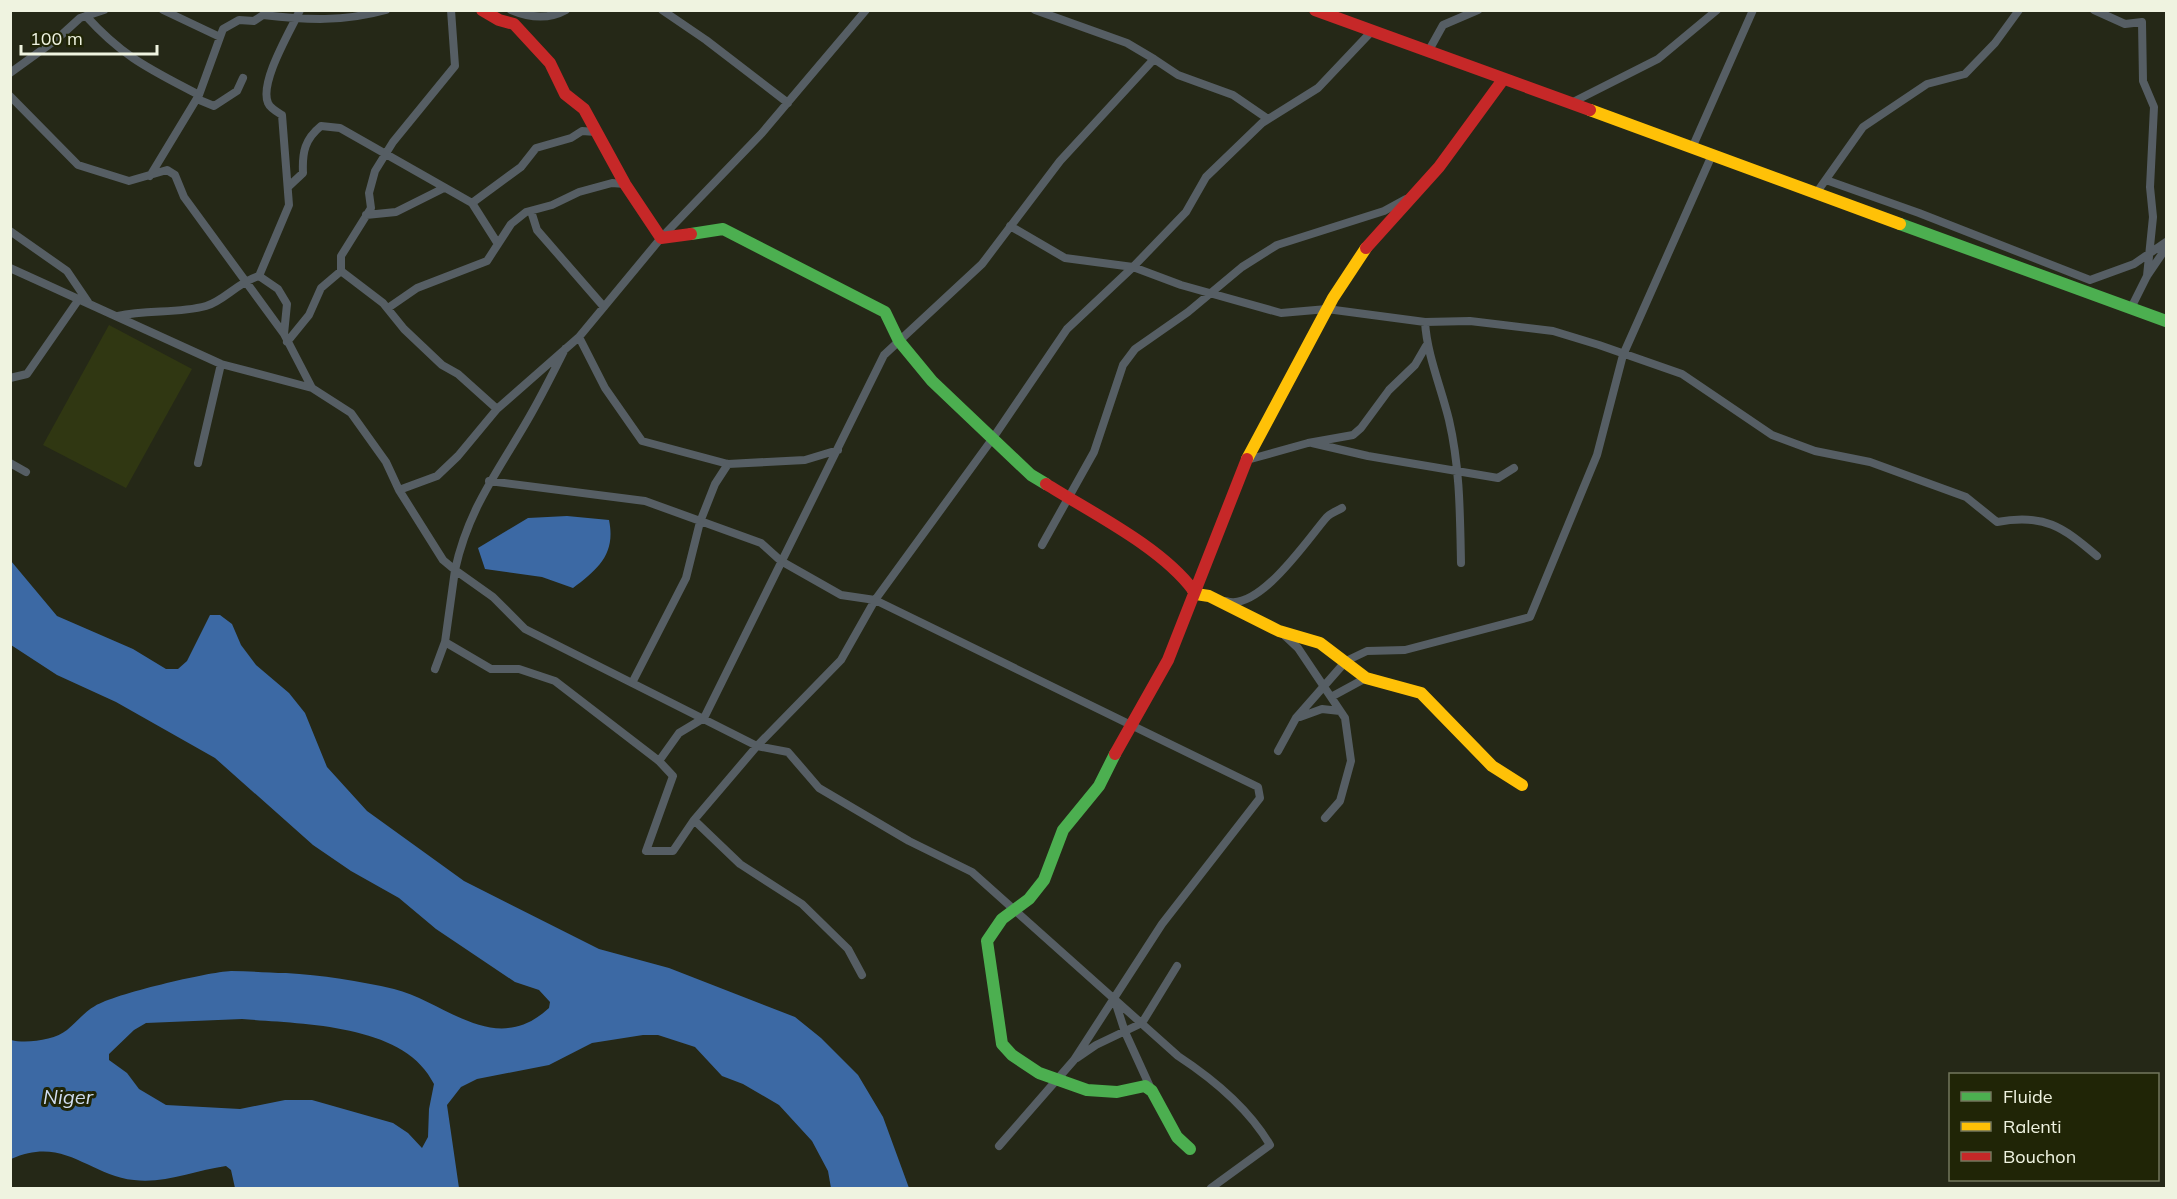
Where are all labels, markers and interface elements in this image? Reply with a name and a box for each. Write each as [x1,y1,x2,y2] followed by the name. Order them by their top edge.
[21,18,158,56] scale bar
[30,27,83,50] text: 100 m
[1949,1073,2159,1181] legend
[43,1084,94,1109] water label: Niger
[2003,1085,2053,1108] text: Fluide
[2003,1115,2061,1138] text: Ralenti
[2003,1145,2076,1168] text: Bouchon

